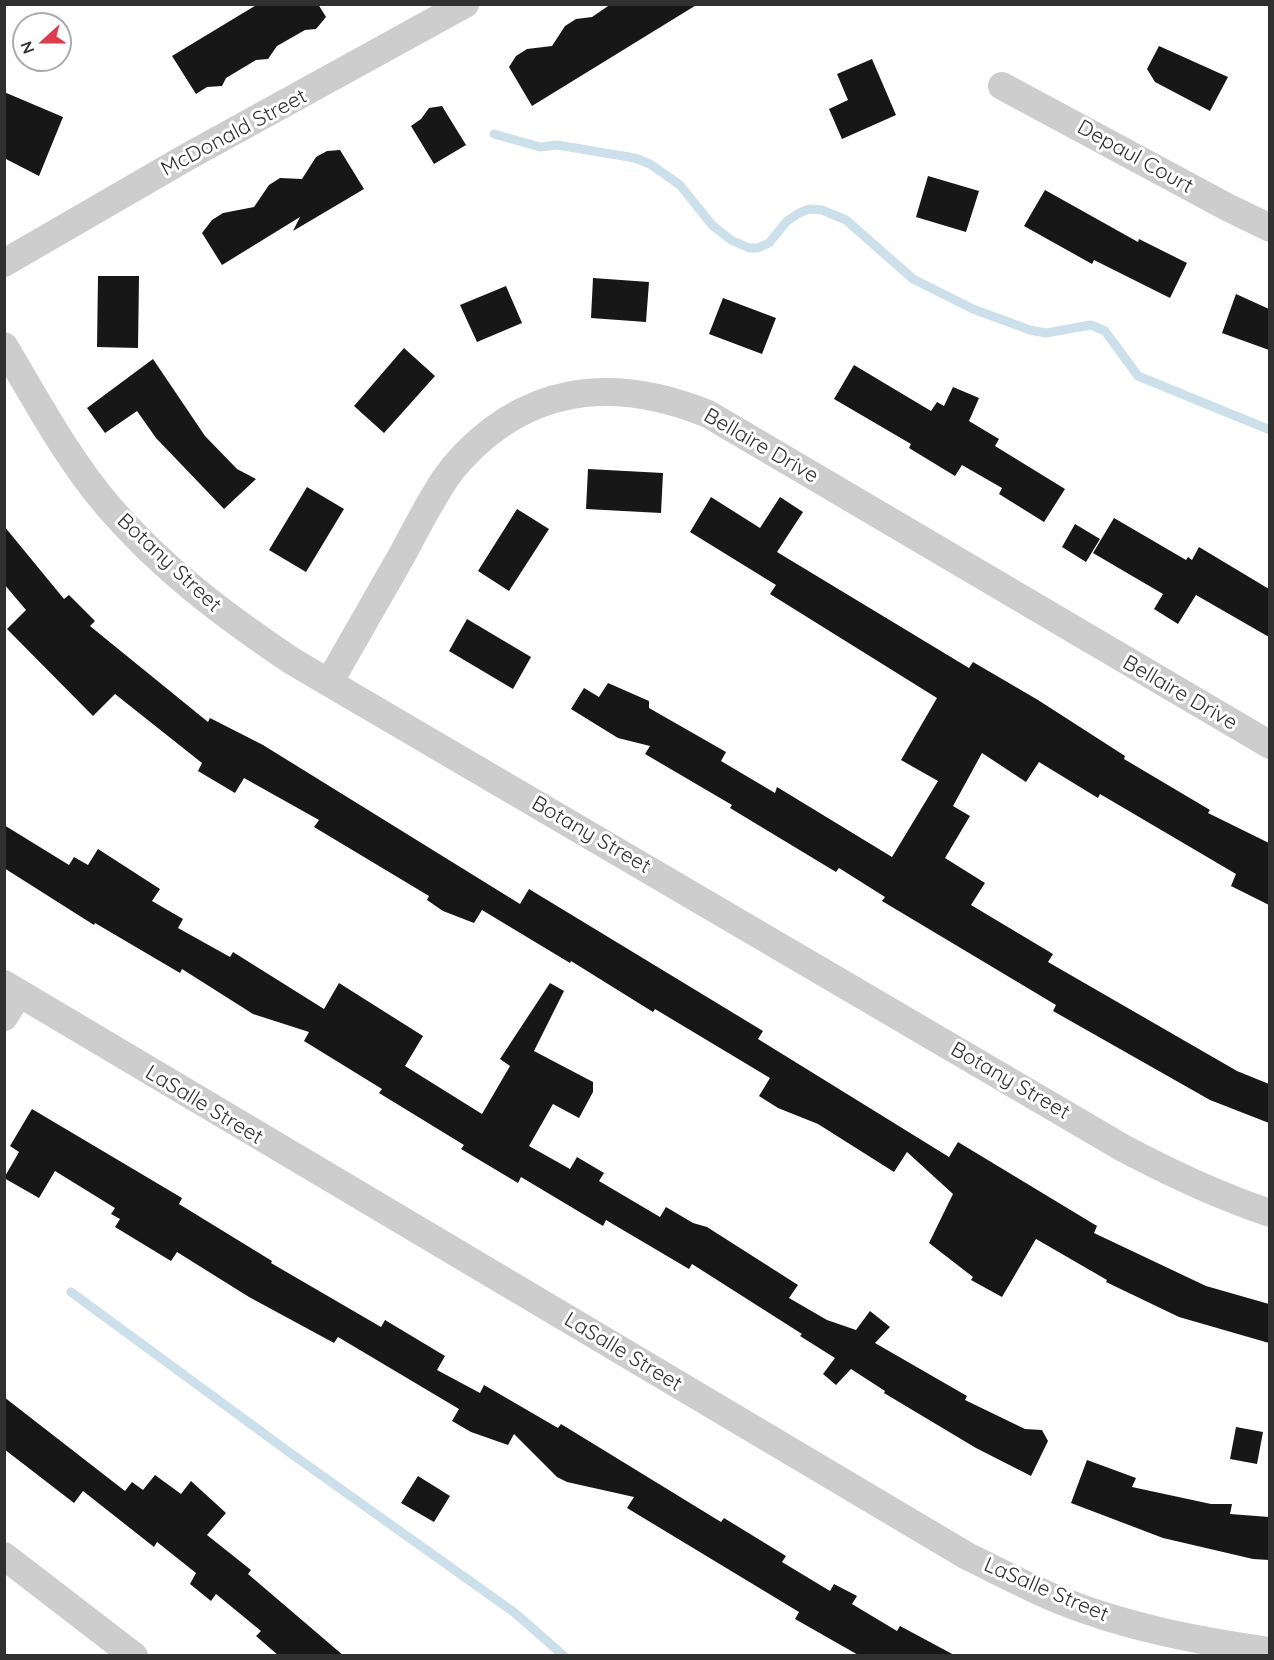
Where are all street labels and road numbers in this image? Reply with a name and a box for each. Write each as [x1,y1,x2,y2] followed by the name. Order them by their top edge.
[157,84,311,182] street label: McDonald Street
[1073,115,1197,199] street label: Depaul Court
[699,403,823,489] street label: Bellaire Drive
[112,508,226,618] street label: Botany Street
[1118,650,1242,736] street label: Bellaire Drive
[527,791,655,879] street label: Botany Street
[946,1037,1074,1125] street label: Botany Street
[141,1060,267,1150] street label: LaSalle Street
[560,1307,686,1397] street label: LaSalle Street
[980,1552,1112,1628] street label: LaSalle Street

